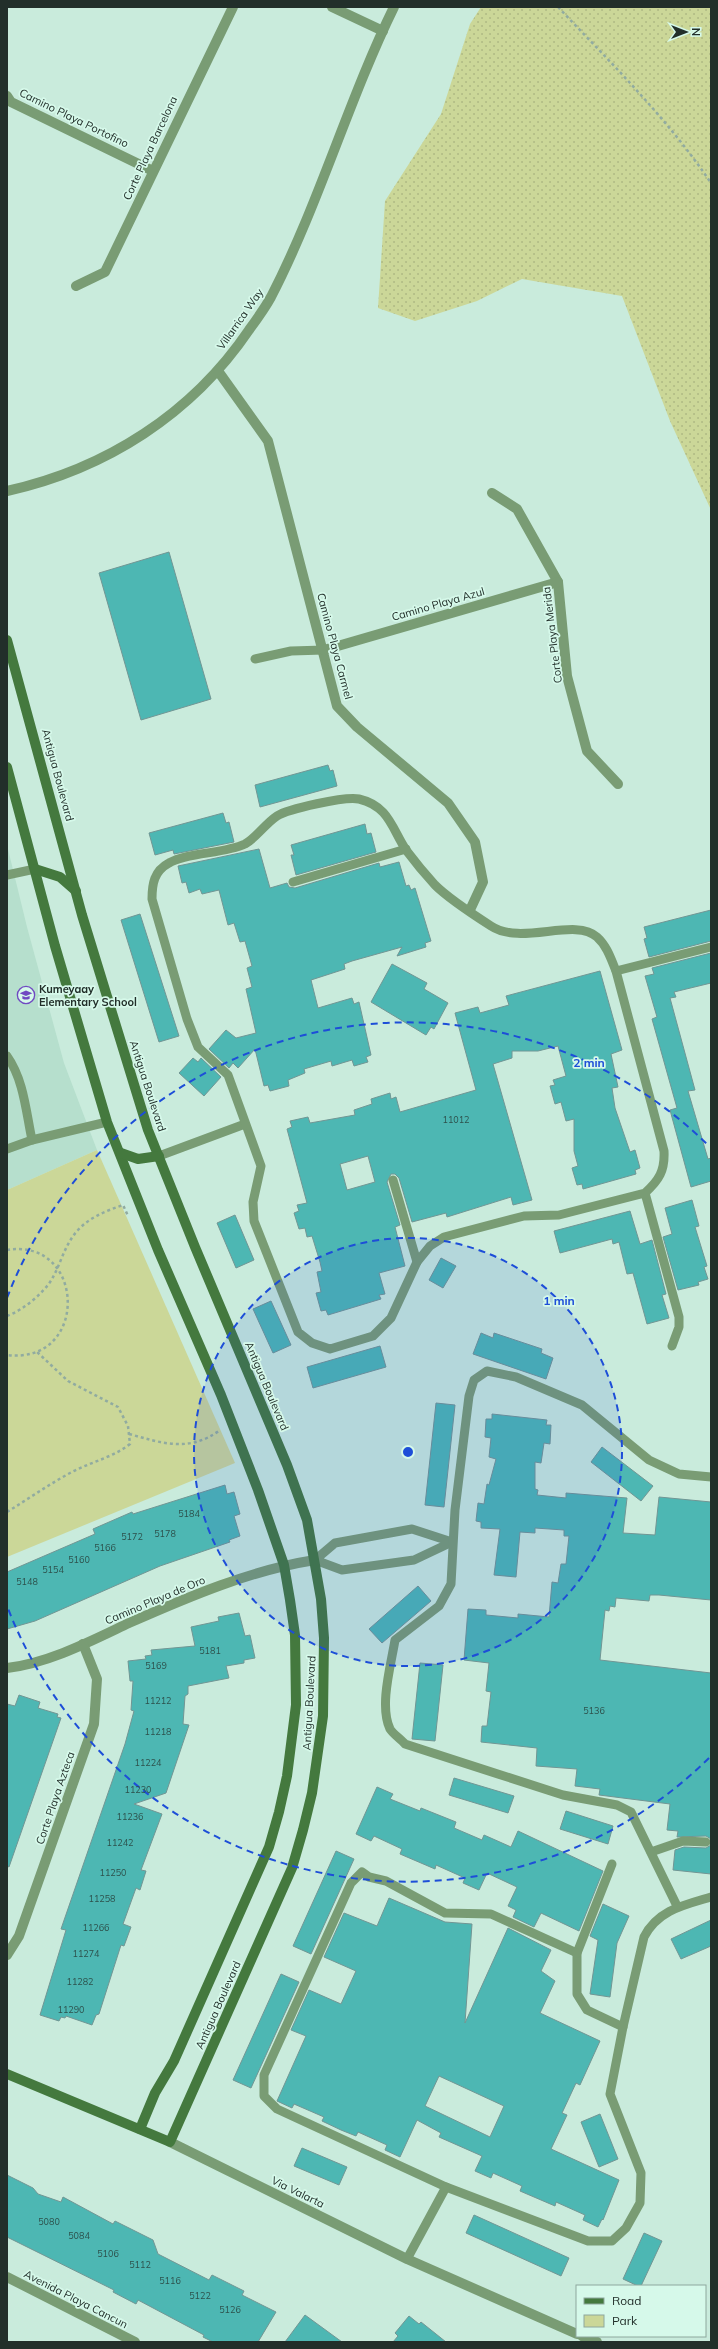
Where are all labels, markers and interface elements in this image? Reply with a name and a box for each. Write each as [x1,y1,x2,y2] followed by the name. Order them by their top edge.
[666,12,706,52] north arrow
[689,28,703,36] text: N
[17,85,131,151] street label: Camino Playa Portofino
[120,94,180,202] street label: Corte Playa Barcelona
[214,286,266,352] street label: Villarrica Way
[390,584,486,624] street label: Camino Playa Azul
[539,586,565,684] street label: Corte Playa Merida
[314,591,356,701] street label: Camino Playa Carmel
[39,727,77,823] street label: Antigua Boulevard
[39,982,137,1009] place label: Kumeyaay Elementary School
[16,985,36,1005] school or university icon: Kumeyaay Elementary School
[127,1039,169,1133] street label: Antigua Boulevard
[573,1055,605,1070] text: 2 min
[442,1114,470,1125] house number: 11012
[543,1293,575,1308] text: 1 min
[242,1340,292,1432] street label: Antigua Boulevard
[401,1445,415,1459] centre of rings
[178,1508,200,1519] house number: 5184
[154,1528,176,1539] house number: 5178
[121,1531,143,1542] house number: 5172
[94,1542,116,1553] house number: 5166
[68,1554,90,1565] house number: 5160
[42,1564,64,1575] house number: 5154
[103,1573,207,1627] street label: Camino Playa de Oro
[16,1576,38,1587] house number: 5148
[199,1645,221,1656] house number: 5181
[300,1655,318,1751] street label: Antigua Boulevard
[145,1660,167,1671] house number: 5169
[144,1695,172,1706] house number: 11212
[583,1705,605,1716] house number: 5136
[144,1726,172,1737] house number: 11218
[33,1750,77,1846] street label: Corte Playa Azteca
[134,1757,162,1768] house number: 11224
[124,1784,152,1795] house number: 11230
[116,1811,144,1822] house number: 11236
[106,1837,134,1848] house number: 11242
[99,1867,127,1878] house number: 11250
[88,1893,116,1904] house number: 11258
[82,1922,110,1933] house number: 11266
[72,1948,100,1959] house number: 11274
[192,1959,244,2051] street label: Antigua Boulevard
[66,1976,94,1987] house number: 11282
[57,2004,85,2015] house number: 11290
[269,2173,327,2211] street label: Via Valarta
[38,2216,60,2227] house number: 5080
[68,2230,90,2241] house number: 5084
[97,2248,119,2259] house number: 5106
[129,2259,151,2270] house number: 5112
[22,2267,130,2331] street label: Avenida Playa Cancun
[159,2275,181,2286] house number: 5116
[576,2285,706,2337] legend
[189,2290,211,2301] house number: 5122
[612,2293,641,2308] text: Road
[219,2304,241,2315] house number: 5126
[612,2313,638,2328] text: Park

